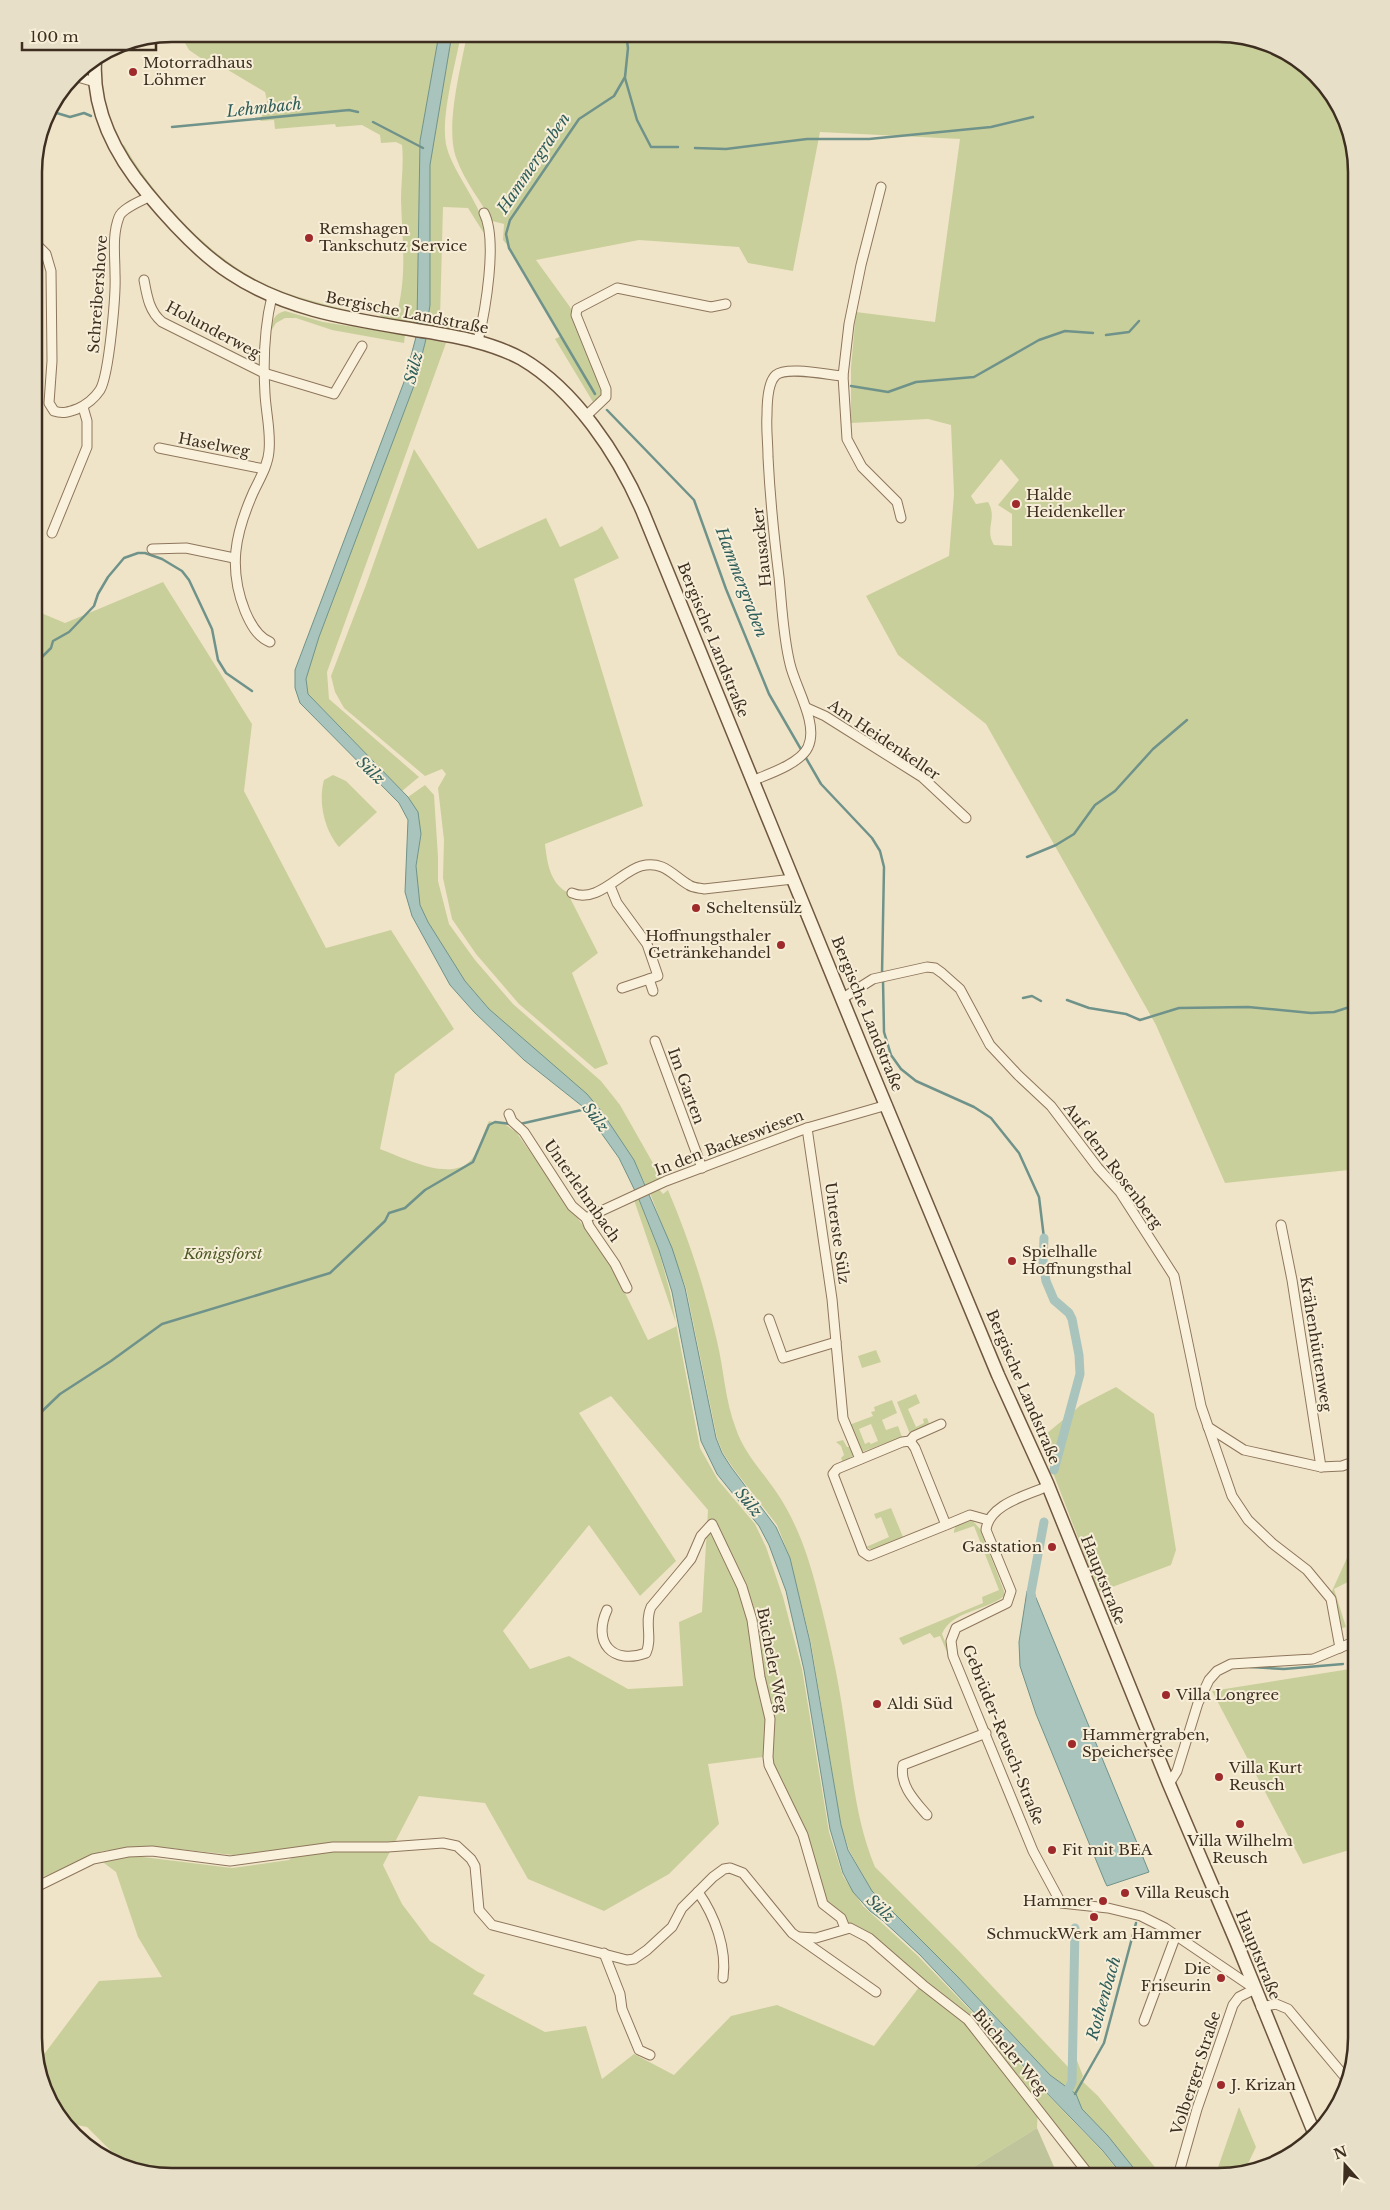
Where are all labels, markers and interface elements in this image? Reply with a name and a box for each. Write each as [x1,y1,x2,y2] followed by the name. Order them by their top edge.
[22,20,156,52] scale bar
[30,27,79,46] text: 100 m
[143,53,253,89] place label: Motorradhaus Löhmer
[127,66,139,78] marker: Motorradhaus Löhmer
[224,93,303,121] water label: Lehmbach
[492,109,574,218] water label: Hammergraben
[319,219,467,255] place label: Remshagen Tankschutz Service
[303,232,315,244] marker: Remshagen Tankschutz Service
[84,234,111,354] street label: Schreibershove
[324,287,490,338] street label: Bergische Landstraße
[163,297,265,363] street label: Holunderweg
[399,350,427,386] water label: Sülz
[177,428,252,461] street label: Haselweg
[1026,485,1126,521] place label: Halde Heidenkeller
[1010,498,1022,510] marker: Halde Heidenkeller
[748,506,775,588] street label: Hausacker
[711,523,772,640] water label: Hammergraben
[674,559,753,720] street label: Bergische Landstraße
[824,695,945,785] street label: Am Heidenkeller
[352,752,390,788] water label: Sülz
[706,898,802,917] place label: Scheltensülz
[690,902,702,914] marker: Scheltensülz
[645,926,772,962] place label: Hoffnungsthaler Getränkehandel
[828,933,907,1094] street label: Bergische Landstraße
[775,939,787,951] marker: Hoffnungsthaler Getränkehandel
[664,1045,709,1127] street label: Im Garten
[578,1098,614,1136] water label: Sülz
[1059,1098,1168,1233] street label: Auf dem Rosenberg
[652,1105,806,1180] street label: In den Backeswiesen
[540,1136,625,1246] street label: Unterlehmbach
[821,1181,854,1285] street label: Unterste Sülz
[1022,1242,1132,1278] place label: Spielhalle Hoffnungsthal
[183,1244,263,1263] park label: Königsforst
[1006,1255,1018,1267] marker: Spielhalle Hoffnungsthal
[1296,1275,1337,1414] street label: Krähenhüttenweg
[982,1307,1065,1467] street label: Bergische Landstraße
[731,1483,767,1521] water label: Sülz
[1077,1532,1130,1627] street label: Hauptstraße
[962,1537,1042,1556] place label: Gasstation
[1046,1541,1058,1553] marker: Gasstation
[753,1606,792,1715] street label: Bücheler Weg
[959,1642,1048,1828] street label: Gebrüder-Reusch-Straße
[1175,1685,1279,1704] place label: Villa Longree
[1160,1689,1172,1701] marker: Villa Longree
[886,1694,953,1713] place label: Aldi Süd
[871,1698,883,1710] marker: Aldi Süd
[1082,1725,1209,1761] place label: Hammergraben, Speichersee
[1066,1738,1078,1750] marker: Hammergraben, Speichersee
[1228,1758,1303,1794] place label: Villa Kurt Reusch
[1213,1771,1225,1783] marker: Villa Kurt Reusch
[1234,1818,1246,1830] marker: Villa Wilhelm Reusch
[1186,1831,1293,1867] place label: Villa Wilhelm Reusch
[1062,1840,1153,1859] place label: Fit mit BEA
[1046,1844,1058,1856] marker: Fit mit BEA
[1134,1883,1229,1902] place label: Villa Reusch
[1119,1887,1131,1899] marker: Villa Reusch
[862,1890,900,1926] water label: Sülz
[1023,1891,1094,1910] place label: Hammer
[1097,1895,1109,1907] marker: Hammer
[1232,1907,1285,2002] street label: Hauptstraße
[1088,1911,1100,1923] marker: SchmuckWerk am Hammer
[986,1924,1202,1943] place label: SchmuckWerk am Hammer
[1081,1954,1125,2043] water label: Rothenbach
[1141,1959,1211,1995] place label: Die Friseurin
[1215,1972,1227,1984] marker: Die Friseurin
[969,2005,1053,2099] street label: Bücheler Weg
[1166,2009,1224,2138] street label: Volberger Straße
[1229,2075,1296,2094] place label: J. Krizan
[1215,2079,1227,2091] marker: J. Krizan
[1320,2140,1370,2190] north arrow
[1331,2142,1350,2163] text: N

